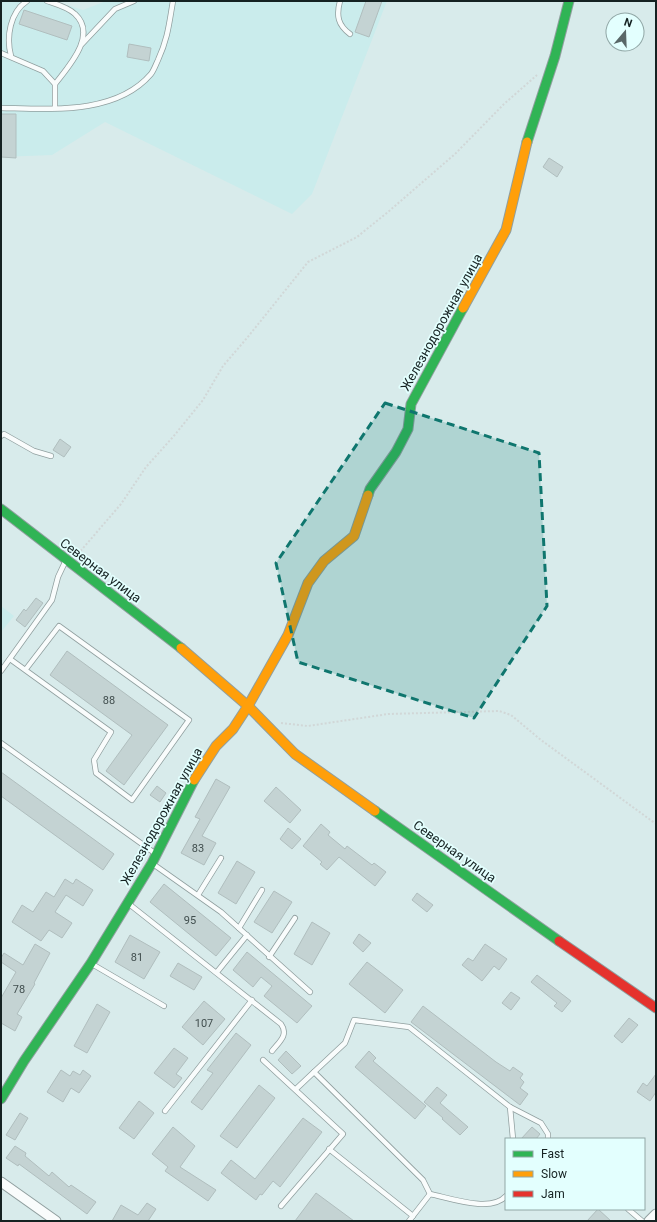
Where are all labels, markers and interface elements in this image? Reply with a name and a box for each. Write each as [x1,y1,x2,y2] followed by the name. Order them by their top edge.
[605,12,645,52] north arrow
[622,16,634,31] text: N
[397,251,485,393] street label: Железнодорожная улица
[57,535,144,606] street label: Северная улица
[103,694,115,707] house number: 88
[117,745,205,887] street label: Железнодорожная улица
[410,817,499,886] street label: Северная улица
[192,842,204,855] house number: 83
[184,914,196,927] house number: 95
[131,951,143,964] house number: 81
[13,983,25,996] house number: 78
[195,1017,213,1030] house number: 107
[505,1138,645,1210] legend
[541,1147,564,1161] text: Fast
[541,1167,567,1181] text: Slow
[541,1187,565,1201] text: Jam

